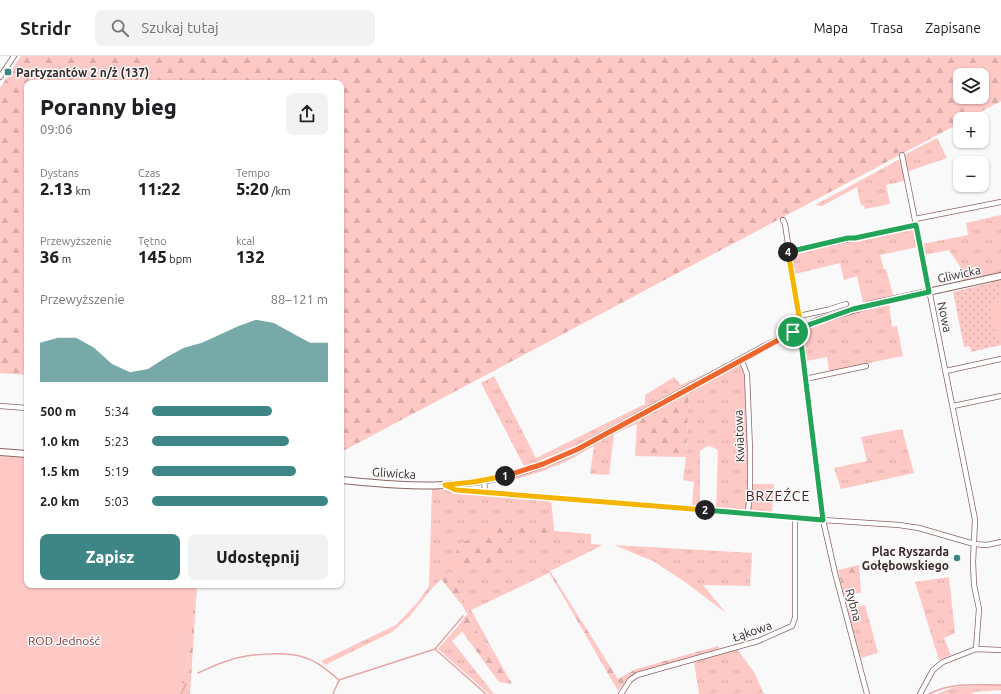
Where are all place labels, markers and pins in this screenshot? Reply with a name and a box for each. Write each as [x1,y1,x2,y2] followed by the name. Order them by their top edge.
[16,66,149,80] place label: Partyzantów 2 n/ż (137)
[3,67,13,77] marker: Partyzantów 2 n/ż (137)
[778,242,798,262] pin: 4
[776,315,810,349] pin
[495,466,515,486] pin: 1
[695,500,715,520] pin: 2
[862,545,949,573] place label: Plac Ryszarda Gołębowskiego
[952,553,962,563] marker: Plac Ryszarda Gołębowskiego

